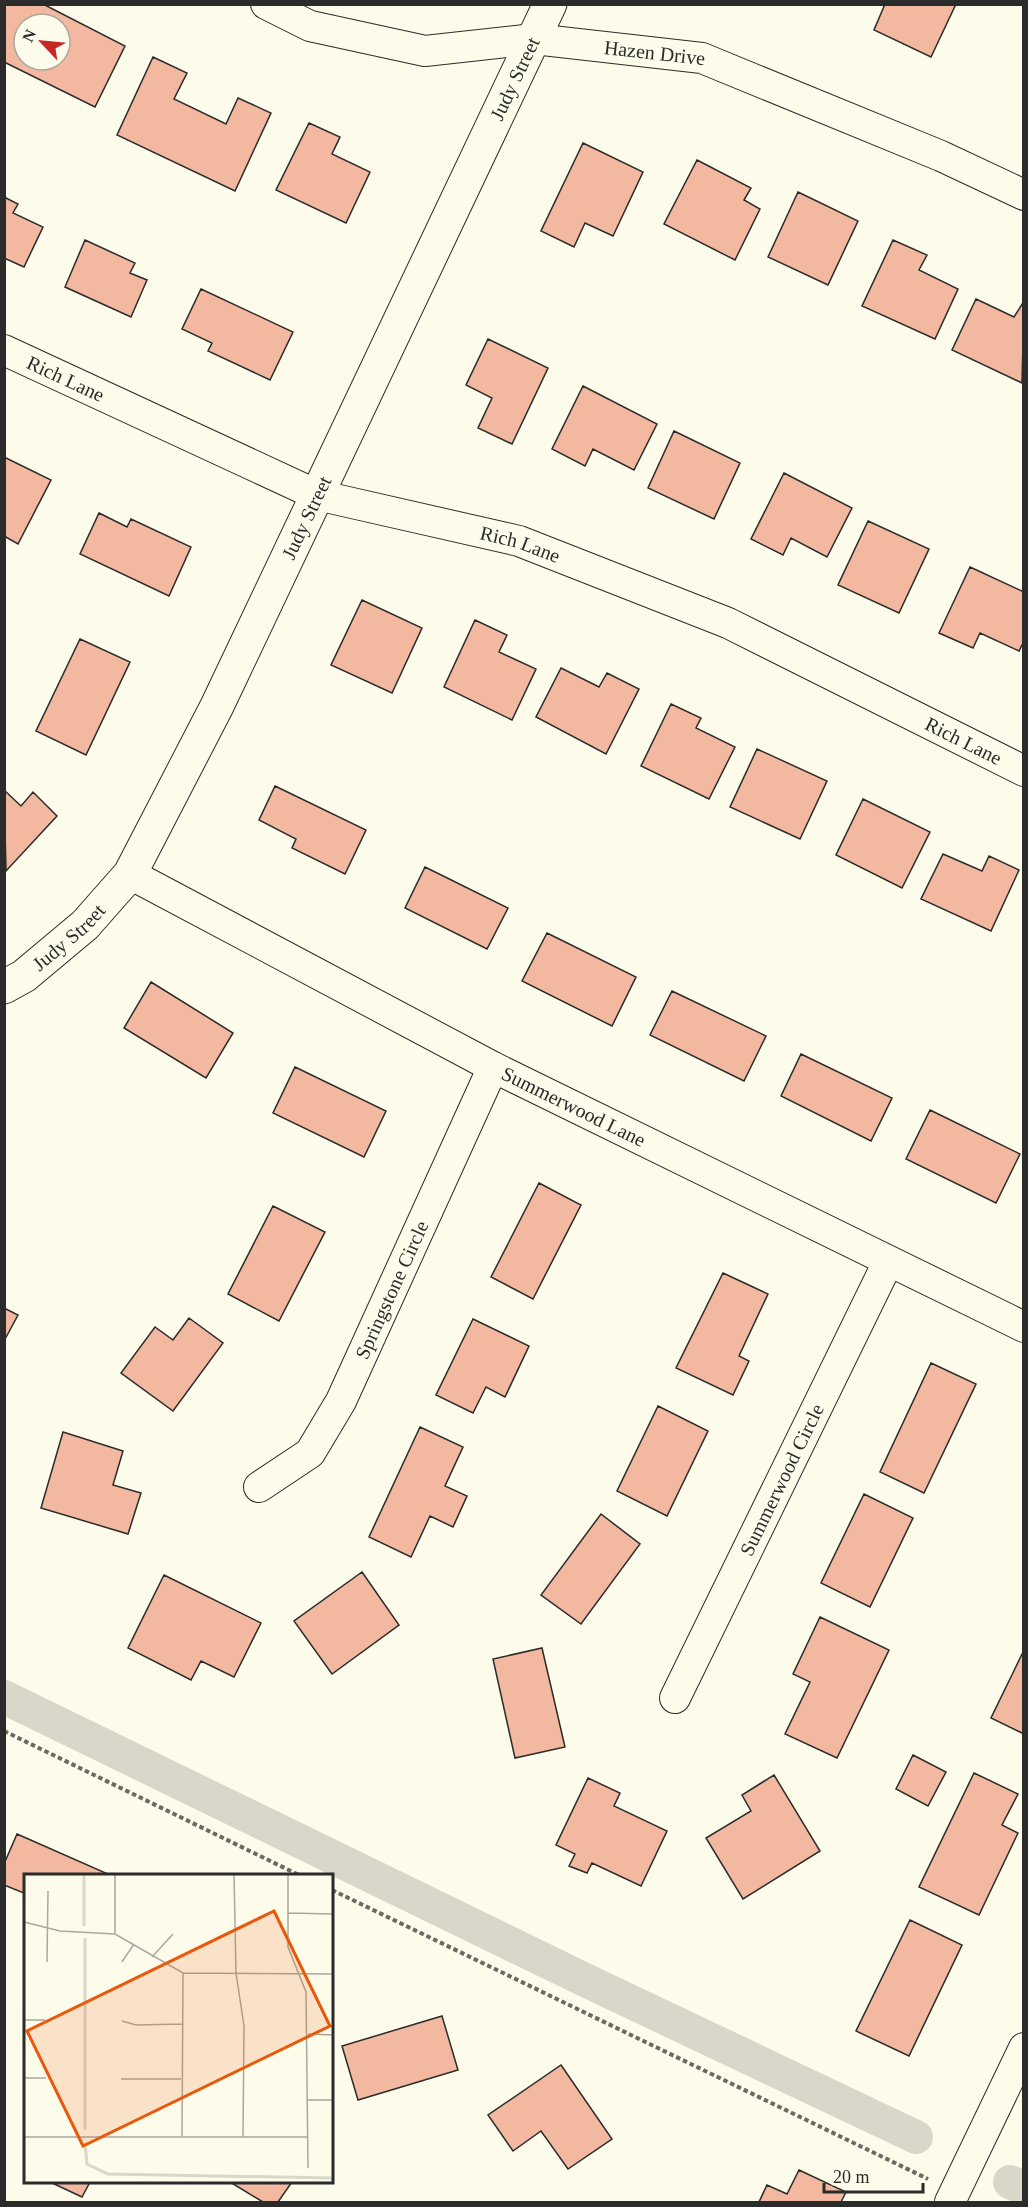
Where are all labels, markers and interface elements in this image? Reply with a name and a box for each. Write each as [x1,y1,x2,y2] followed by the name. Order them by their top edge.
[12,12,72,72] north arrow
[19,26,39,45] text: N
[486,33,544,124] street label: Judy Street
[603,36,707,69] street label: Hazen Drive
[24,351,108,406] street label: Rich Lane
[277,472,336,563] street label: Judy Street
[478,521,563,567] street label: Rich Lane
[922,712,1006,769] street label: Rich Lane
[28,899,110,975] street label: Judy Street
[498,1062,649,1151] street label: Summerwood Lane
[351,1217,433,1362] street label: Springstone Circle
[735,1400,828,1559] street label: Summerwood Circle
[24,1874,333,2183] inset map
[824,2156,923,2194] scale bar
[833,2167,870,2187] text: 20 m

